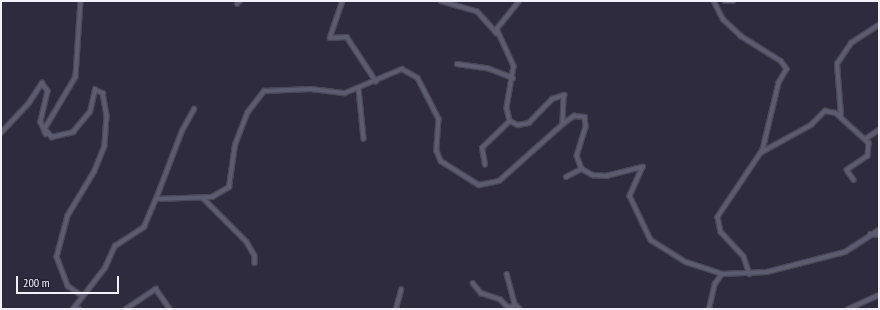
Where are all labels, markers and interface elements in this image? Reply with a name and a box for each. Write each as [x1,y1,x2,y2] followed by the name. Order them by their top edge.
[18,268,121,294] scale bar
[23,275,50,290] text: 200 m

